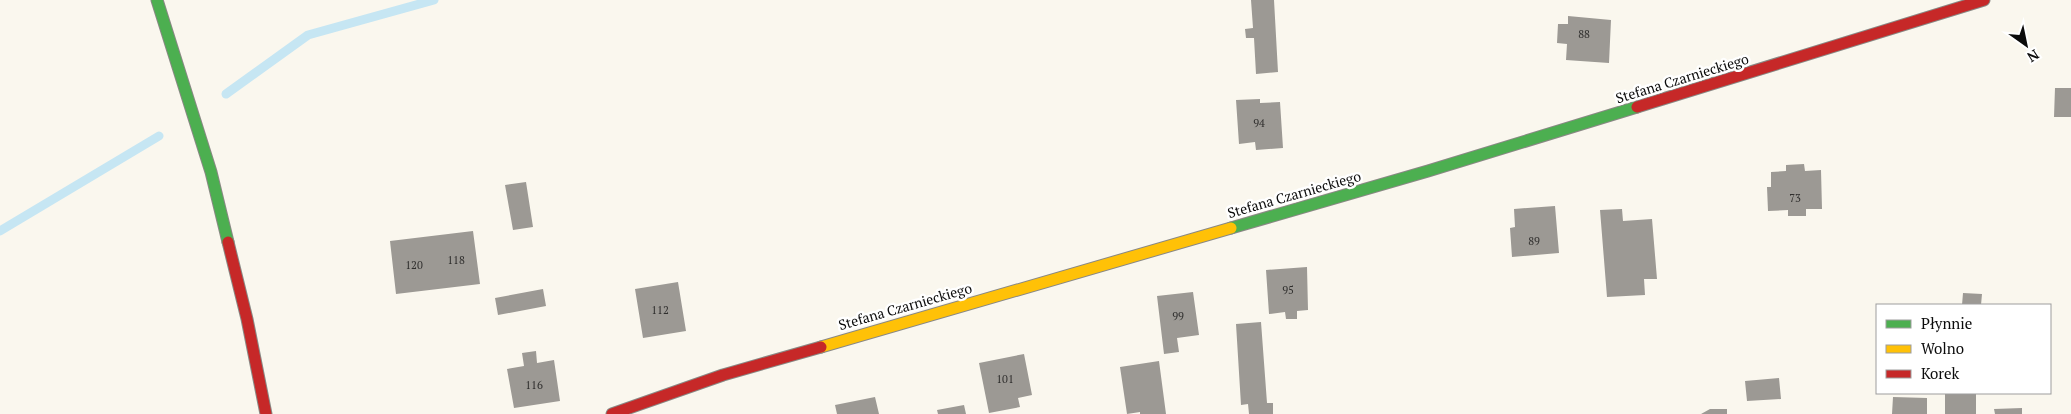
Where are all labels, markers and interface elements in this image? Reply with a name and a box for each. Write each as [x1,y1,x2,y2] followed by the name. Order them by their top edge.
[2001,20,2051,70] north arrow
[1578,27,1590,41] house number: 88
[2023,45,2043,67] text: N
[1613,49,1751,107] street label: Stefana Czarnieckiego
[1253,116,1265,130] house number: 94
[1225,166,1363,222] street label: Stefana Czarnieckiego
[1789,191,1801,205] house number: 73
[1528,234,1540,248] house number: 89
[447,253,465,267] house number: 118
[405,258,423,272] house number: 120
[836,278,974,334] street label: Stefana Czarnieckiego
[1282,283,1294,297] house number: 95
[651,303,669,317] house number: 112
[1876,304,2051,394] legend
[1172,309,1184,323] house number: 99
[1921,313,1972,333] text: Płynnie
[1921,338,1964,358] text: Wolno
[1921,363,1960,383] text: Korek
[996,372,1014,386] house number: 101
[525,378,543,392] house number: 116

